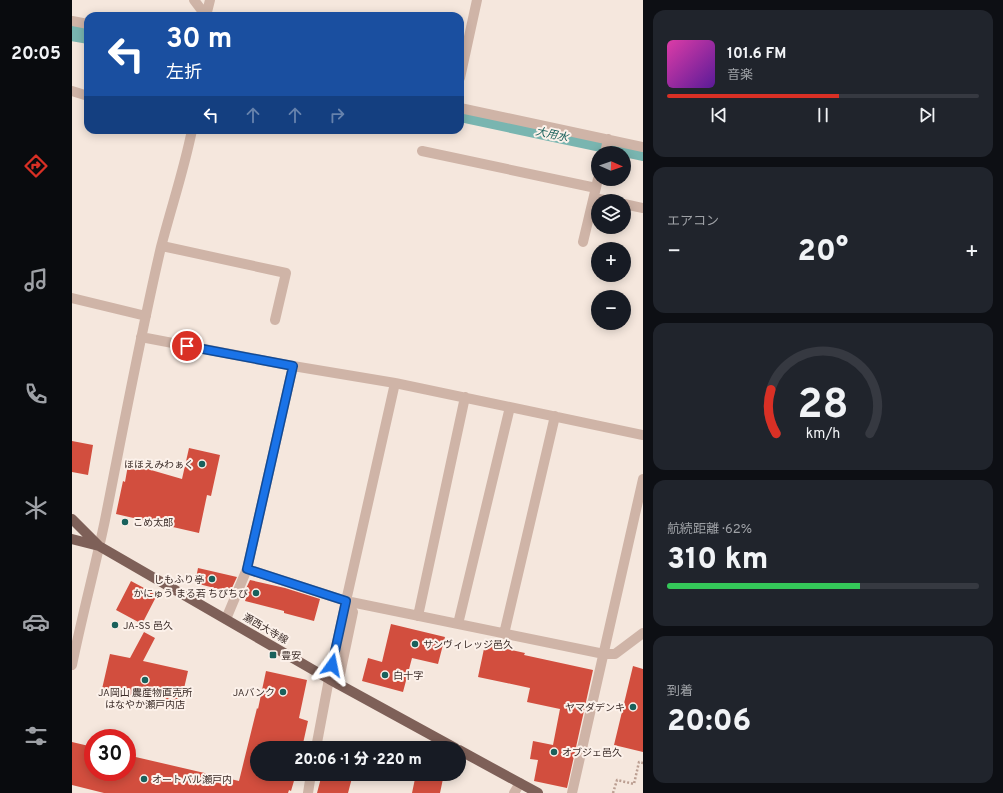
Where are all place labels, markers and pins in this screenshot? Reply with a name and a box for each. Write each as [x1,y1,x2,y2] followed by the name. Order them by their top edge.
[170,329,204,363] pin
[124,459,194,472] place label: ほほえみわぁく
[197,459,207,469] marker: ほほえみわぁく
[120,517,130,527] marker: こめ太郎
[133,517,173,530] place label: こめ太郎
[154,574,204,587] place label: しもふり亭
[207,574,217,584] marker: しもふり亭
[133,588,248,601] place label: かにゅう まる若 ちびちび
[251,588,261,598] marker: かにゅう まる若 ちびちび
[110,620,120,630] marker: JA-SS 邑久
[123,620,173,633] place label: JA-SS 邑久
[410,639,420,649] marker: サンヴィレッジ邑久
[423,639,513,652] place label: サンヴィレッジ邑久
[268,650,278,660] marker: 豊安
[281,650,301,663] place label: 豊安
[380,670,390,680] marker: 白十字
[393,670,423,683] place label: 白十字
[140,675,150,685] marker: JA岡山 農産物直売所 はなやか瀬戸内店
[98,687,192,712] place label: JA岡山 農産物直売所 はなやか瀬戸内店
[233,687,275,700] place label: JAバンク
[278,687,288,697] marker: JAバンク
[565,702,625,715] place label: ヤマダデンキ
[628,702,638,712] marker: ヤマダデンキ
[549,747,559,757] marker: オブジェ邑久
[562,747,622,760] place label: オブジェ邑久
[139,774,149,784] marker: オートパル瀬戸内
[152,774,232,787] place label: オートパル瀬戸内

